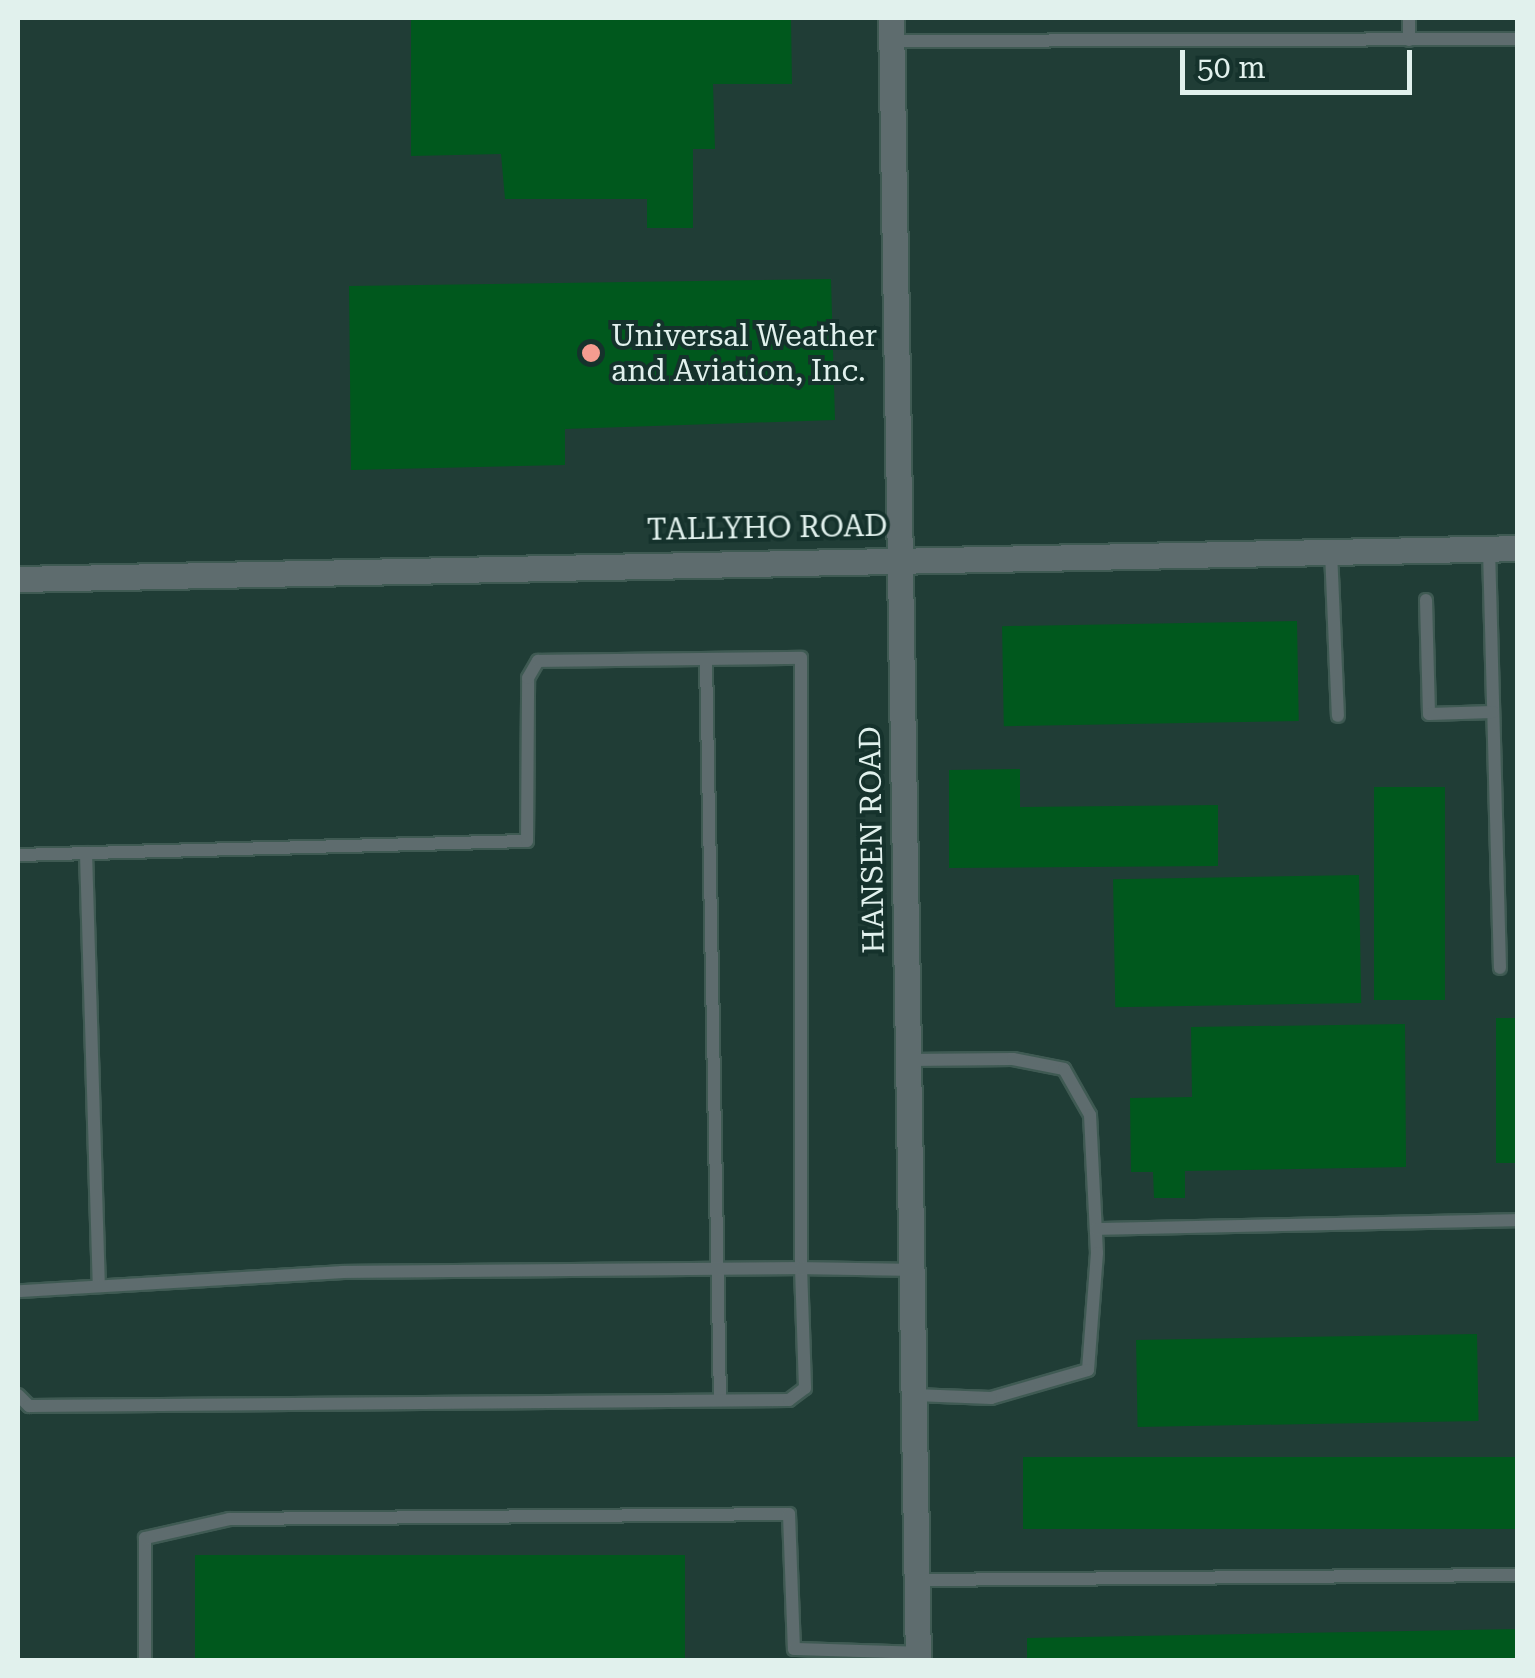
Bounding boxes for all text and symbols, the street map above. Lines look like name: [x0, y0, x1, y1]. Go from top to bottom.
scale bar: [1185, 30, 1418, 92]
text: 50 m: [1197, 50, 1266, 85]
place label: Universal Weather and Aviation, Inc.: [611, 318, 877, 388]
marker: Universal Weather and Aviation, Inc.: [580, 342, 602, 364]
street label: TALLYHO ROAD: [646, 508, 888, 548]
street label: HANSEN ROAD: [852, 726, 892, 954]

